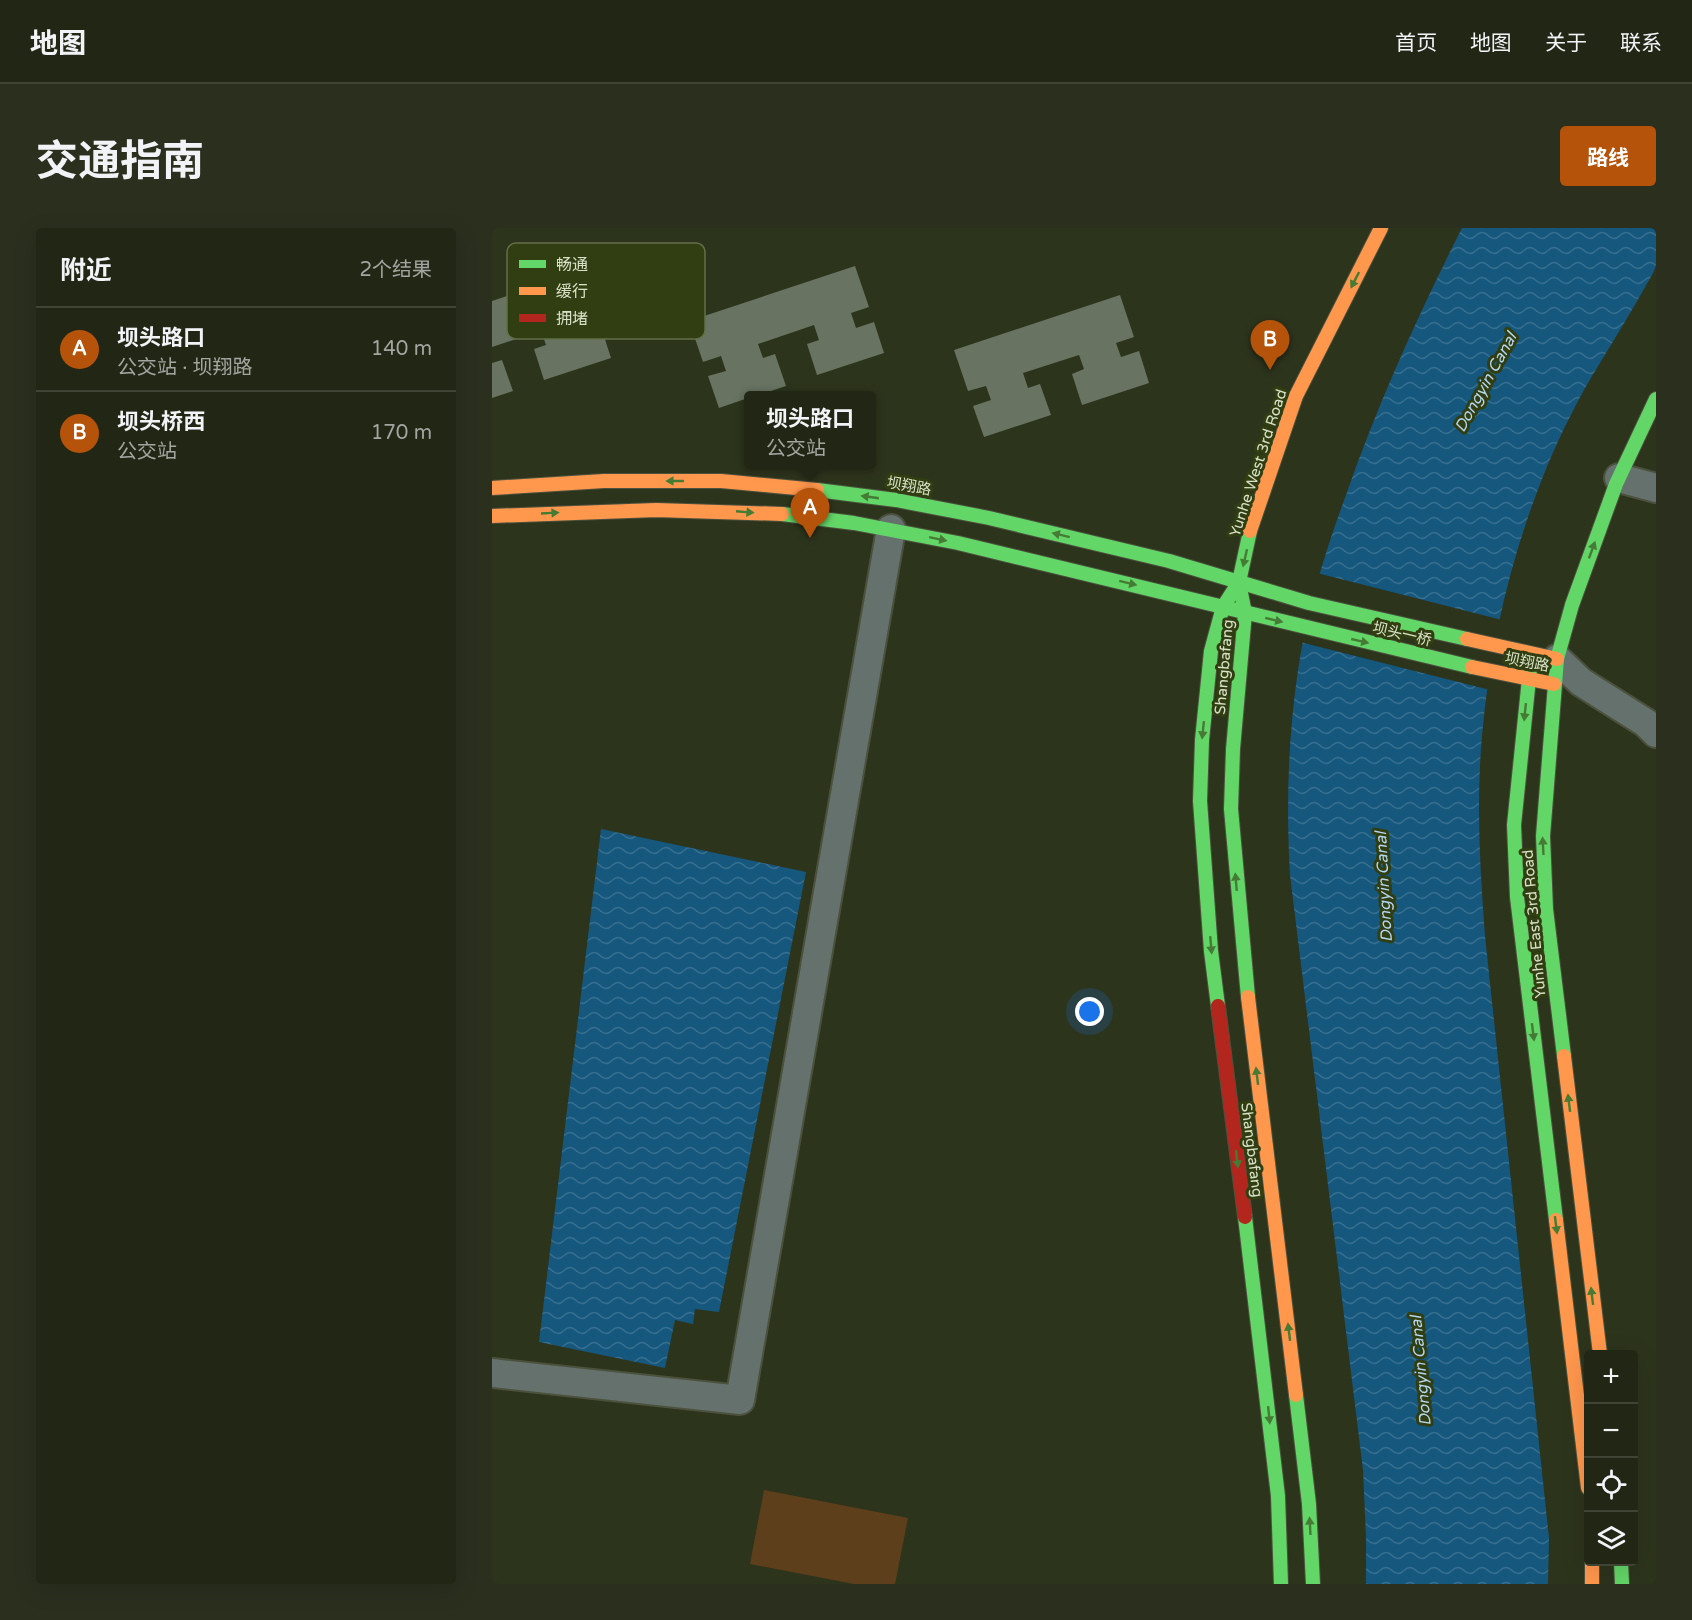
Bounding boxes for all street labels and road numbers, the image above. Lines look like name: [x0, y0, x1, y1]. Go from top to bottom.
street label: Yunhe West 3rd Road: [1226, 387, 1290, 539]
street label: 坝翔路: [885, 473, 933, 499]
street label: 坝头一桥: [1371, 618, 1433, 650]
street label: Shangbafang: [1211, 619, 1237, 715]
street label: 坝翔路: [1503, 649, 1551, 675]
street label: Yunhe East 3rd Road: [1519, 849, 1549, 999]
street label: Shangbafang: [1237, 1102, 1267, 1198]

